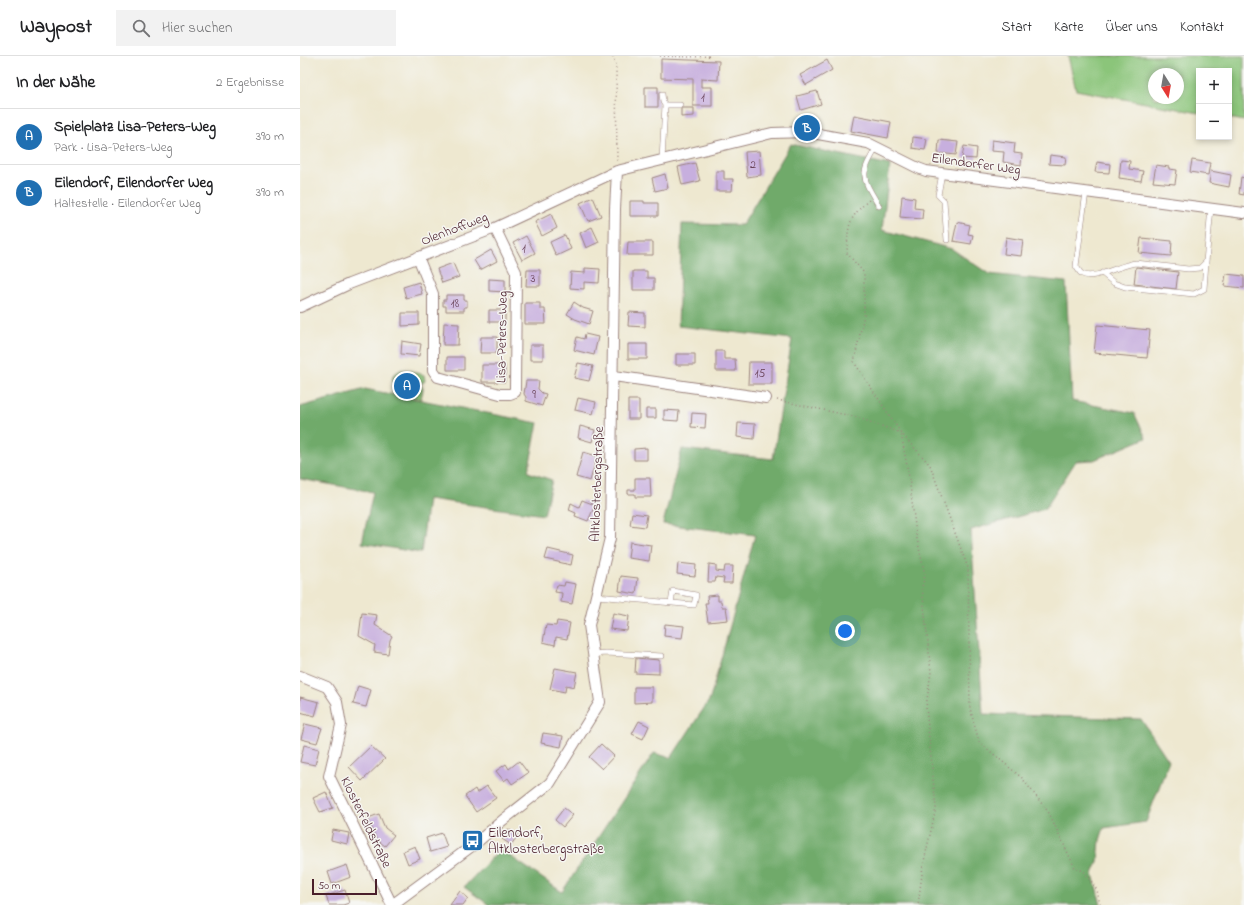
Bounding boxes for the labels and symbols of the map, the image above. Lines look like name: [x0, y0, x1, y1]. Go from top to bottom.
north arrow: [1148, 68, 1184, 104]
house number: 1: [701, 89, 705, 107]
pin: B: [794, 113, 820, 143]
street label: Eilendorfer Weg: [930, 148, 1022, 182]
house number: 2: [750, 156, 756, 174]
street label: Olenhoffweg: [418, 207, 492, 253]
house number: 1: [522, 240, 526, 258]
house number: 3: [531, 270, 536, 288]
street label: Lisa-Peters-Weg: [491, 291, 515, 383]
house number: 18: [451, 295, 460, 313]
house number: 15: [755, 365, 765, 383]
pin: A: [394, 371, 420, 401]
house number: 9: [532, 386, 536, 404]
street label: Altklosterbergstraße: [585, 425, 611, 542]
your location: [835, 621, 855, 641]
street label: Klosterfeldstraße: [334, 773, 397, 872]
place label: Eilendorf, Altklosterbergstraße: [488, 823, 604, 861]
bus stop icon: Eilendorf, Altklosterbergstraße: [459, 827, 485, 853]
scale bar: [312, 877, 377, 896]

